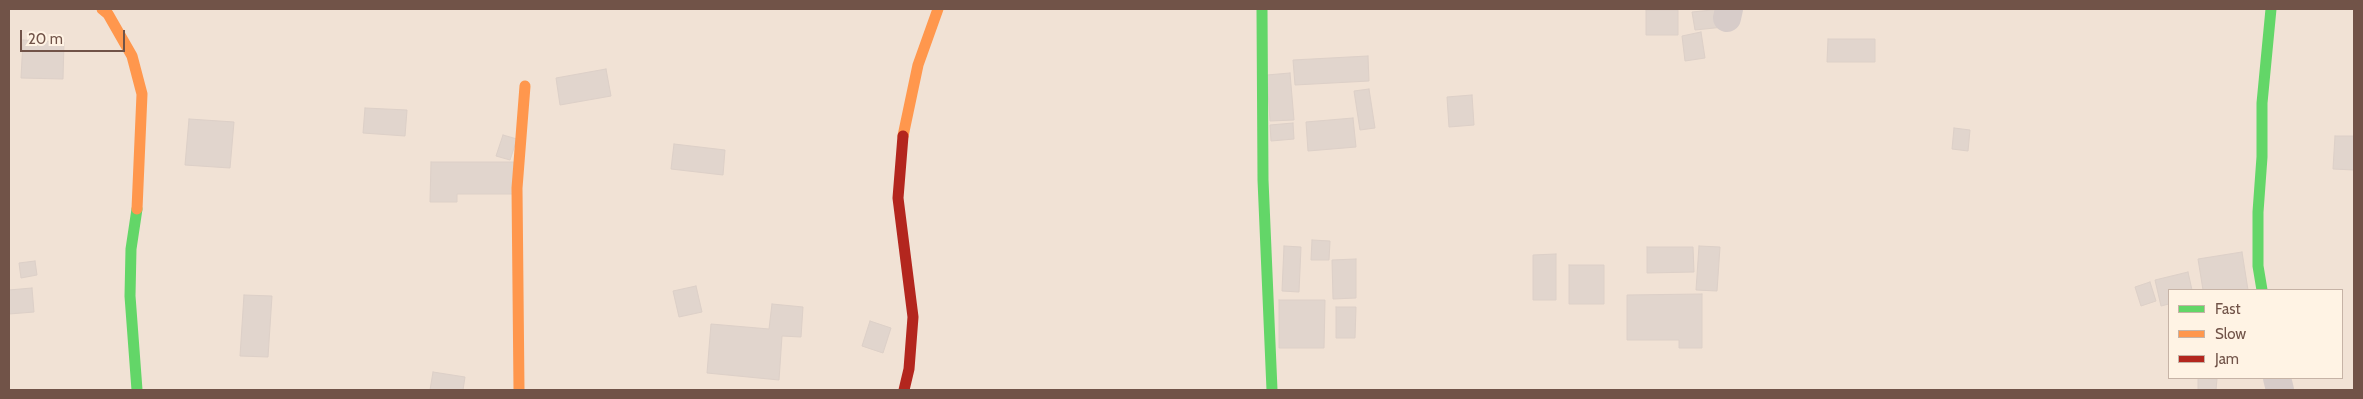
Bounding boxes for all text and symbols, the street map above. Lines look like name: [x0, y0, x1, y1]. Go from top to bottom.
scale bar: [22, 20, 128, 52]
text: 20 m: [28, 30, 63, 48]
legend: [2168, 289, 2343, 379]
text: Fast: [2215, 300, 2240, 318]
text: Slow: [2215, 325, 2246, 343]
text: Jam: [2215, 350, 2239, 368]

